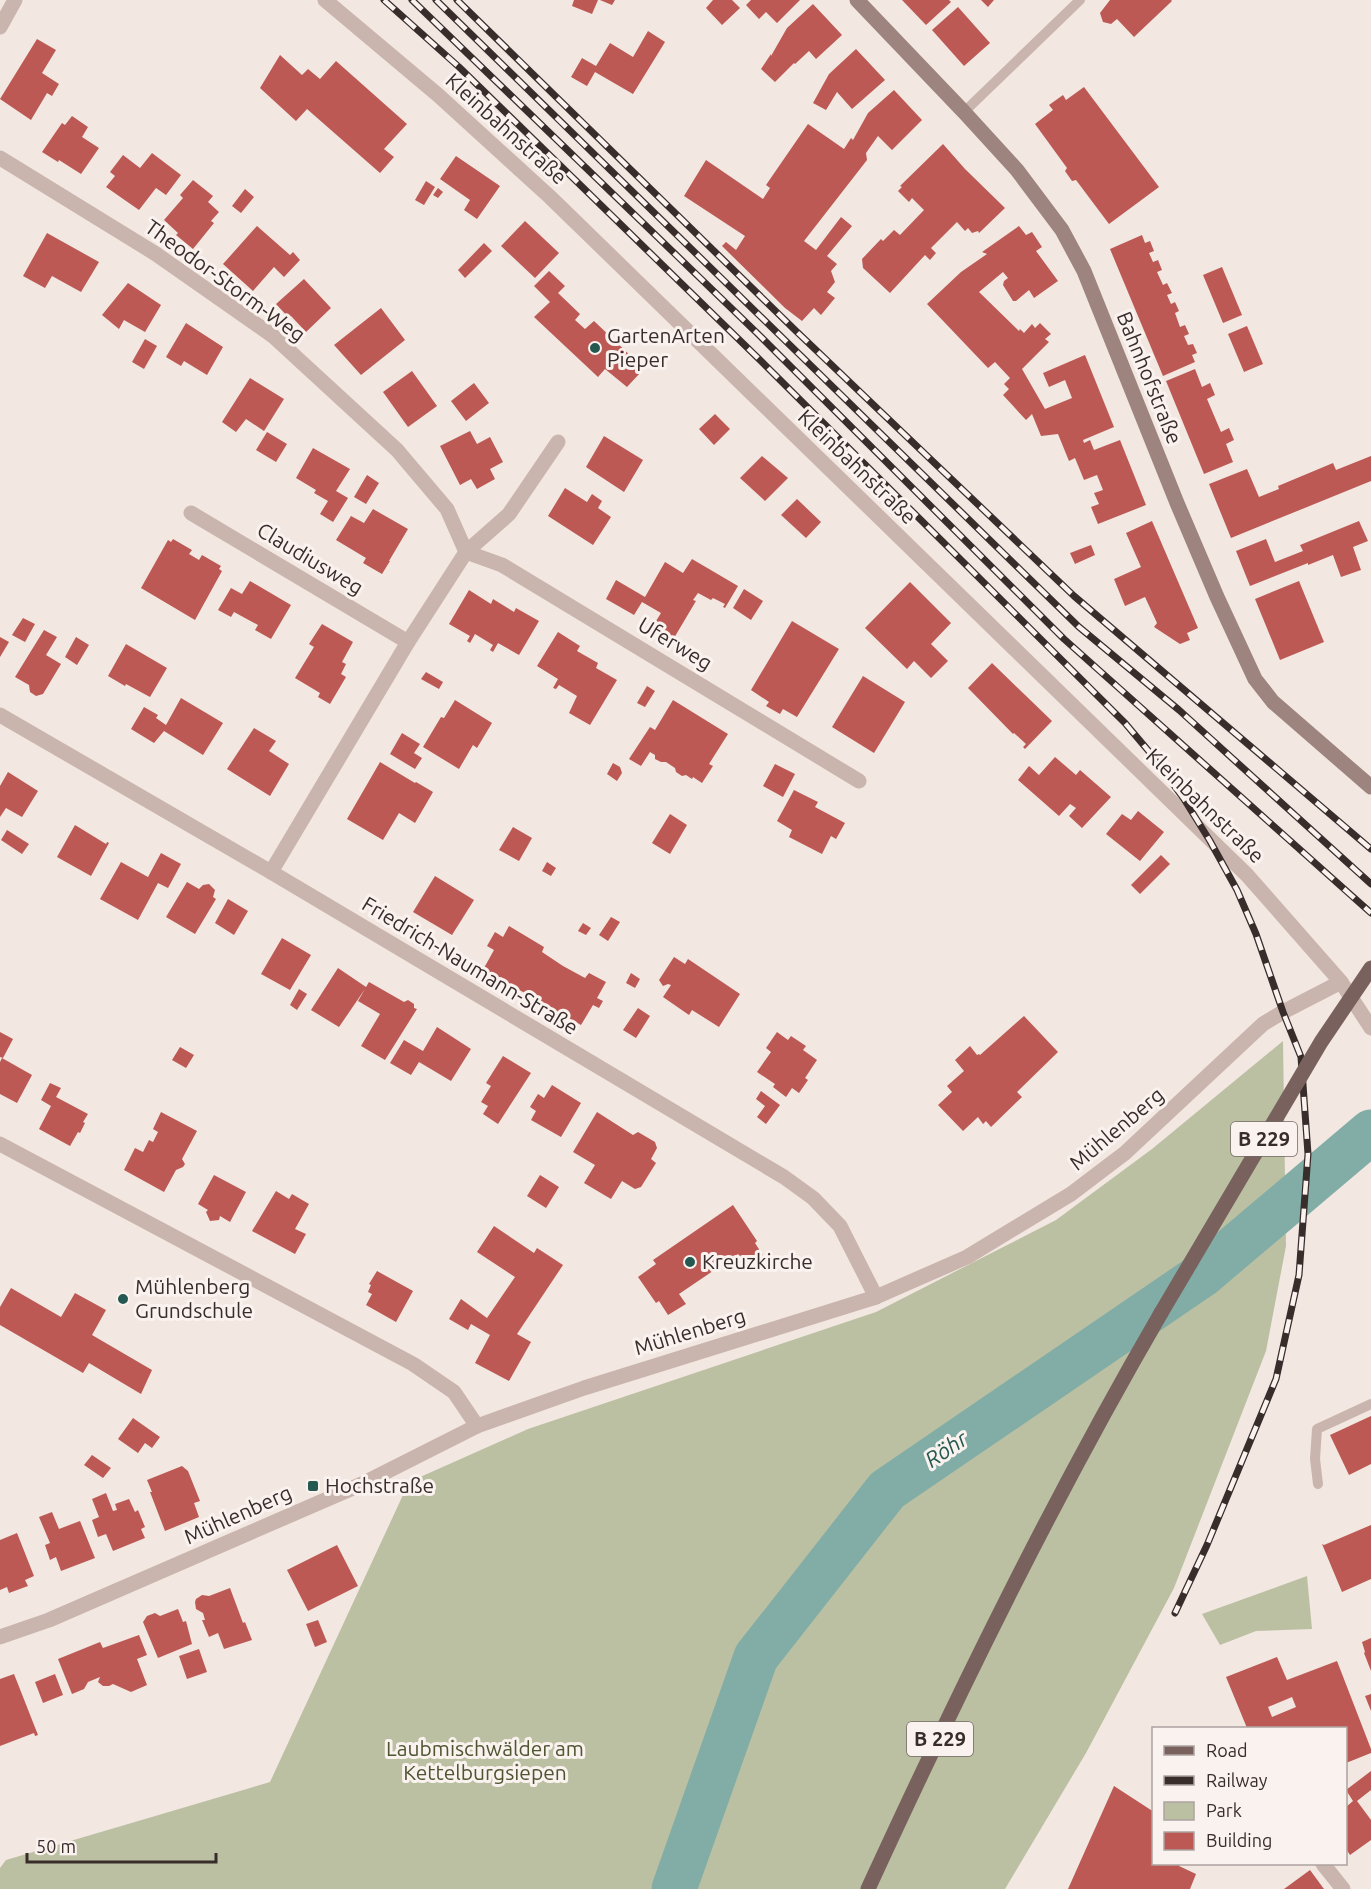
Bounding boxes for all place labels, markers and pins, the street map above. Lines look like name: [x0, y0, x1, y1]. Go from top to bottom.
place label: GartenArten Pieper: [607, 323, 725, 371]
marker: GartenArten Pieper: [588, 341, 602, 355]
place label: Kreuzkirche: [702, 1249, 813, 1273]
marker: Kreuzkirche: [683, 1255, 697, 1269]
place label: Mühlenberg Grundschule: [135, 1274, 253, 1322]
marker: Mühlenberg Grundschule: [116, 1292, 130, 1306]
place label: Hochstraße: [325, 1473, 434, 1497]
marker: Hochstraße: [306, 1479, 320, 1493]

